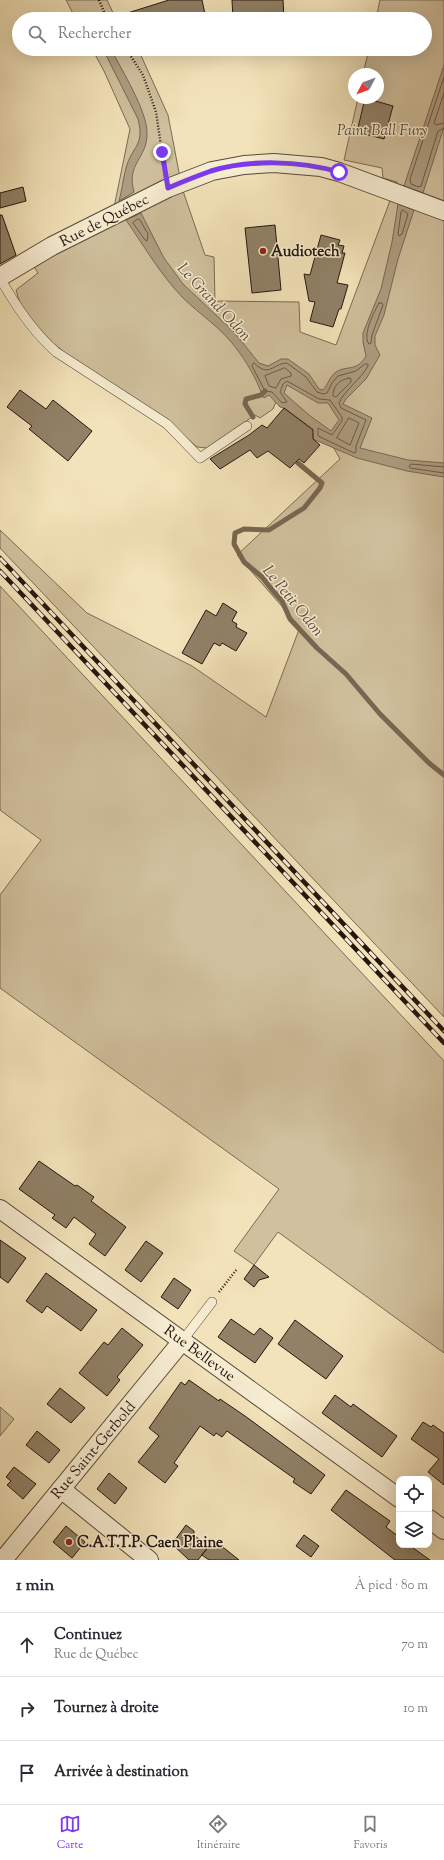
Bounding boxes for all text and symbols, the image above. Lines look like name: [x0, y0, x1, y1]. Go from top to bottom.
search box: [12, 12, 432, 56]
icon: search: [26, 23, 48, 45]
text: Rechercher: [58, 24, 131, 45]
north arrow: [348, 68, 384, 104]
park label: Paint Ball Fury: [337, 121, 427, 142]
route end: [153, 143, 171, 161]
route start: [330, 163, 348, 181]
street label: Rue de Québec: [56, 190, 153, 253]
place label: Audiotech: [271, 242, 340, 263]
marker: Audiotech: [258, 246, 268, 256]
water label: Le Grand Odon: [171, 258, 256, 348]
water label: Le Petit Odon: [256, 561, 329, 643]
street label: Rue Bellevue: [159, 1321, 239, 1387]
street label: Rue Saint-Gerbold: [47, 1397, 142, 1504]
map controls: [396, 1476, 432, 1548]
button: locate: [396, 1476, 432, 1512]
button: layers: [396, 1512, 432, 1548]
place label: C.A.T.T.P. Caen Plaine: [77, 1533, 223, 1554]
marker: C.A.T.T.P. Caen Plaine: [64, 1537, 74, 1547]
text: 1 min: [16, 1574, 54, 1598]
text: À pied · 80 m: [355, 1577, 428, 1595]
text: Continuez: [54, 1625, 122, 1646]
icon: ahead: [16, 1634, 38, 1656]
text: 70 m: [401, 1636, 428, 1654]
text: Rue de Québec: [54, 1646, 139, 1664]
icon: right: [16, 1698, 38, 1720]
text: Tournez à droite: [54, 1698, 159, 1719]
text: 10 m: [403, 1700, 428, 1718]
icon: arrive: [16, 1762, 38, 1784]
text: Arrivée à destination: [54, 1762, 189, 1783]
tab: Carte: [57, 1813, 83, 1853]
tab: Itinéraire: [197, 1813, 240, 1853]
tab: Favoris: [353, 1813, 387, 1853]

